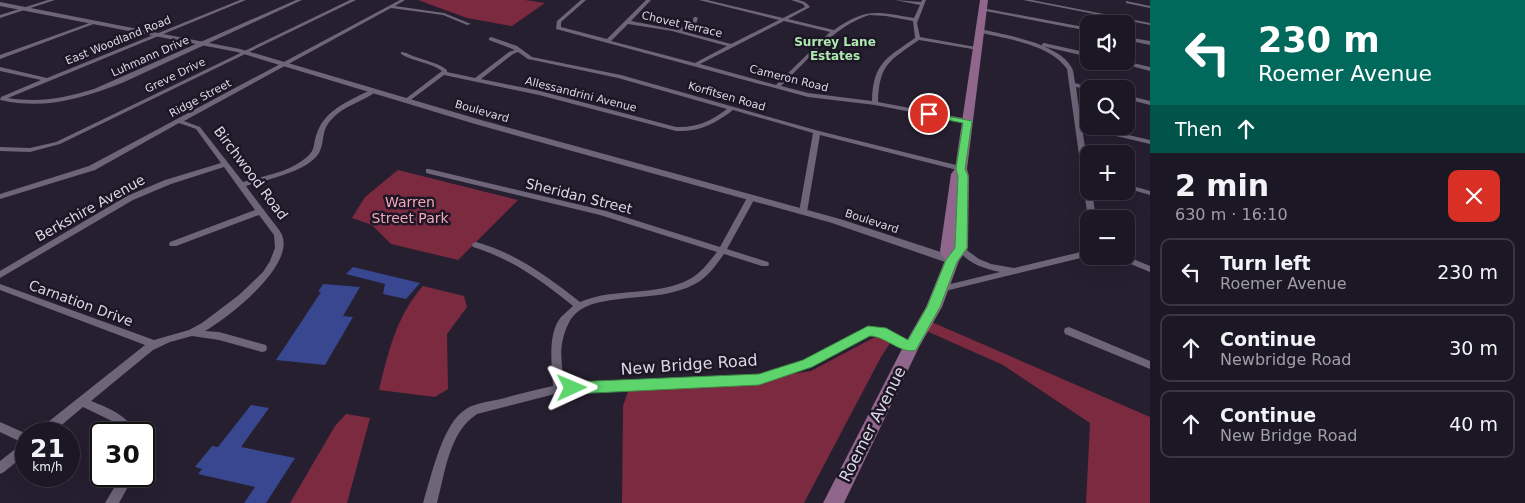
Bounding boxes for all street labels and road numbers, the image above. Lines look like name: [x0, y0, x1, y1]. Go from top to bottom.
street label: Chovet Terrace: [640, 9, 724, 40]
street label: East Woodland Road: [63, 13, 173, 68]
street label: Luhmann Drive: [109, 33, 191, 80]
street label: Greve Drive: [143, 55, 208, 96]
street label: Cameron Road: [748, 62, 830, 95]
street label: Allessandrini Avenue: [524, 74, 638, 115]
street label: Ridge Street: [167, 76, 234, 120]
street label: Korfitsen Road: [687, 79, 767, 114]
street label: Boulevard: [453, 98, 510, 125]
street label: Birchwood Road: [211, 123, 291, 223]
street label: Berkshire Avenue: [32, 171, 148, 245]
street label: Sheridan Street: [524, 175, 634, 217]
street label: Boulevard: [843, 207, 900, 236]
street label: Carnation Drive: [27, 277, 135, 329]
street label: New Bridge Road: [620, 350, 758, 379]
street label: Roemer Avenue: [835, 364, 910, 485]

